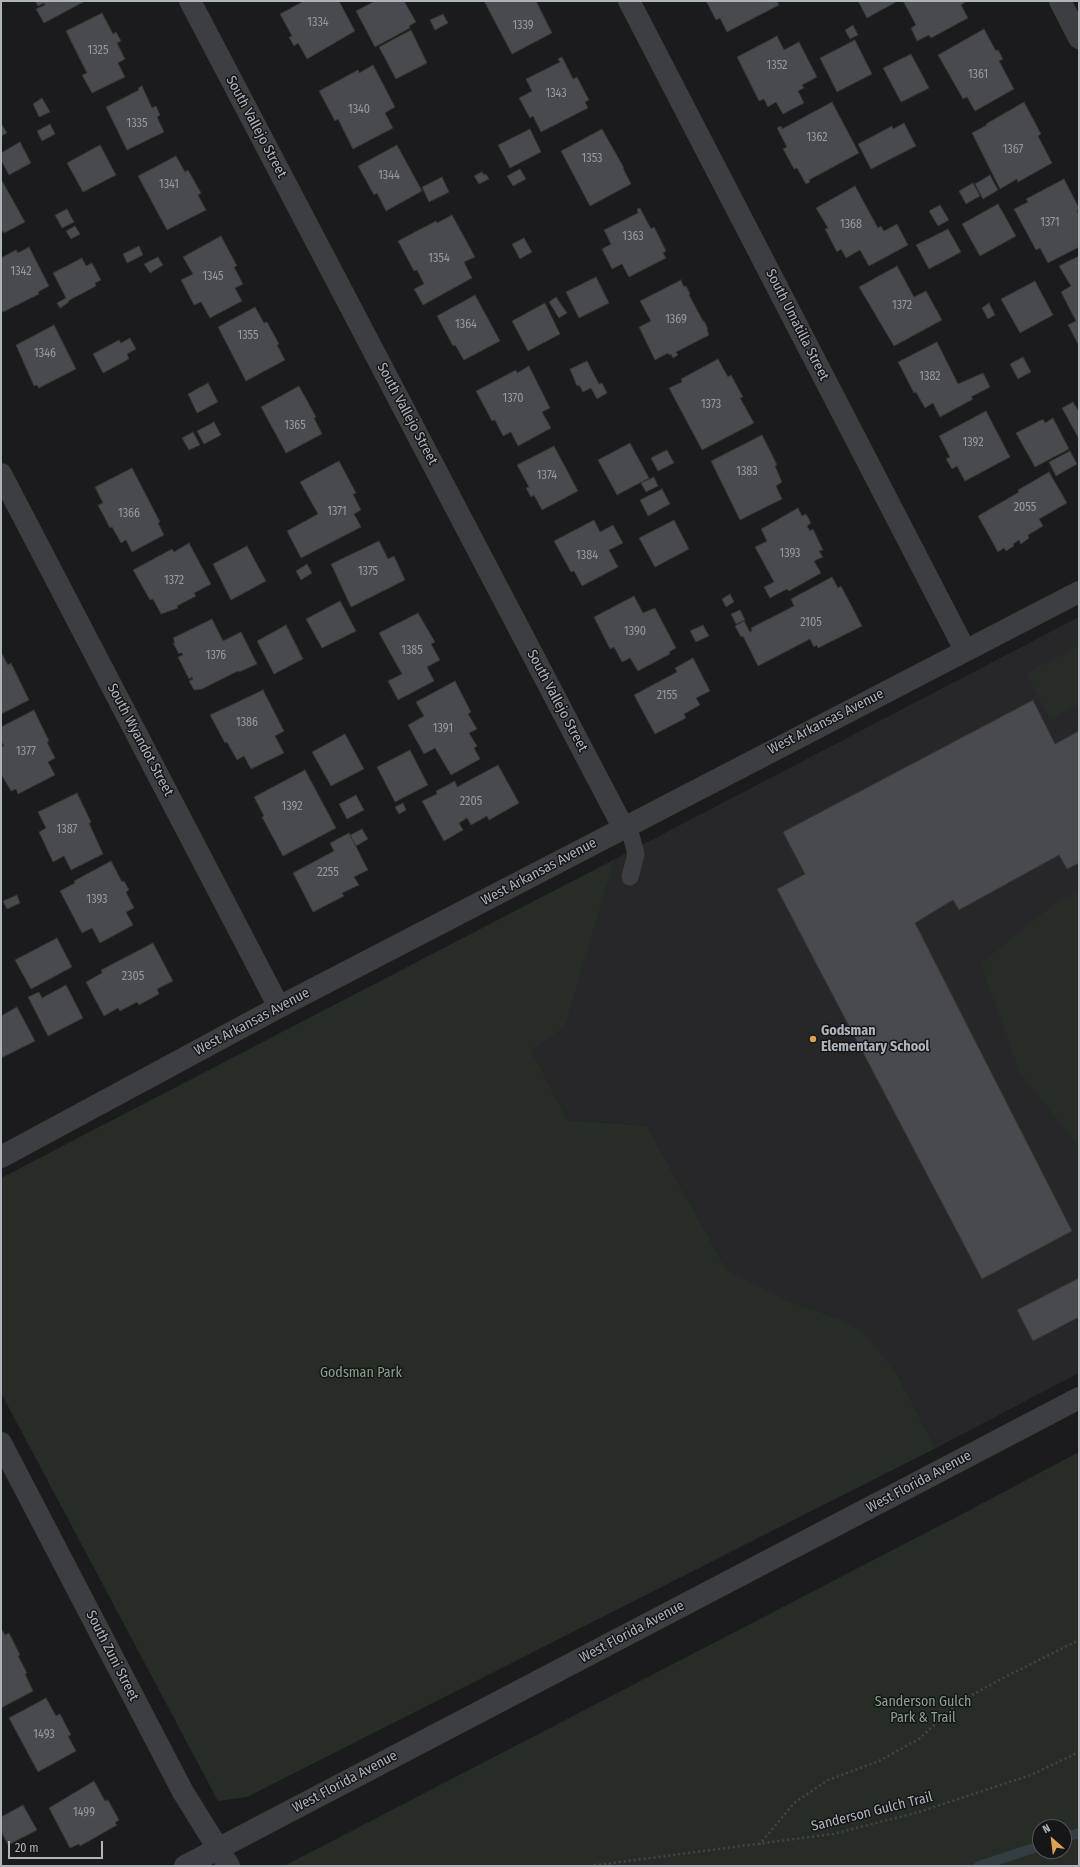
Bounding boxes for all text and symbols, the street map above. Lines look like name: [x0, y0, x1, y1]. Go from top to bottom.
house number: 1334: [307, 16, 329, 30]
house number: 1339: [512, 19, 534, 33]
house number: 1325: [88, 44, 108, 58]
house number: 1352: [767, 59, 787, 73]
house number: 1361: [968, 68, 988, 82]
street label: South Vallejo Street: [222, 73, 290, 181]
house number: 1343: [545, 87, 567, 101]
house number: 1340: [348, 103, 370, 117]
house number: 1335: [126, 117, 148, 131]
house number: 1362: [806, 131, 828, 145]
house number: 1367: [1003, 143, 1023, 157]
house number: 1353: [582, 152, 602, 166]
house number: 1344: [378, 169, 400, 183]
house number: 1341: [159, 178, 179, 192]
house number: 1371: [1040, 216, 1060, 230]
house number: 1368: [840, 218, 862, 232]
house number: 1363: [622, 230, 644, 244]
house number: 1354: [428, 252, 450, 266]
house number: 1342: [11, 265, 31, 279]
street label: South Umatilla Street: [762, 267, 832, 383]
house number: 1345: [202, 270, 224, 284]
house number: 1372: [892, 299, 912, 313]
house number: 1369: [665, 313, 687, 327]
house number: 1364: [455, 318, 477, 332]
house number: 1355: [237, 329, 259, 343]
house number: 1346: [34, 347, 56, 361]
street label: South Vallejo Street: [373, 360, 441, 468]
house number: 1382: [919, 370, 941, 384]
house number: 1370: [502, 392, 524, 406]
house number: 1373: [701, 398, 721, 412]
house number: 1365: [284, 419, 306, 433]
house number: 1392: [963, 436, 983, 450]
house number: 1383: [736, 465, 758, 479]
house number: 1374: [537, 469, 557, 483]
house number: 2055: [1014, 501, 1036, 515]
house number: 1371: [327, 505, 347, 519]
house number: 1366: [118, 507, 140, 521]
house number: 1393: [780, 547, 800, 561]
house number: 1384: [576, 549, 598, 563]
house number: 1375: [358, 565, 378, 579]
house number: 1372: [164, 574, 184, 588]
house number: 2105: [800, 616, 822, 630]
house number: 1390: [624, 625, 646, 639]
house number: 1385: [401, 644, 423, 658]
street label: South Vallejo Street: [523, 647, 591, 755]
house number: 1376: [206, 649, 226, 663]
street label: South Wyandot Street: [103, 681, 177, 799]
street label: West Arkansas Avenue: [765, 685, 887, 759]
house number: 2155: [657, 689, 677, 703]
house number: 1386: [236, 716, 258, 730]
house number: 1391: [433, 722, 453, 736]
house number: 1377: [16, 745, 36, 759]
house number: 2205: [460, 795, 482, 809]
house number: 1392: [282, 800, 302, 814]
house number: 1387: [57, 823, 77, 837]
street label: West Arkansas Avenue: [479, 835, 599, 909]
house number: 2255: [317, 866, 339, 880]
house number: 1393: [87, 893, 107, 907]
house number: 2305: [122, 970, 144, 984]
street label: West Arkansas Avenue: [192, 985, 312, 1059]
place label: Godsman Elementary School: [821, 1023, 929, 1056]
marker: Godsman Elementary School: [808, 1034, 818, 1044]
park label: Godsman Park: [320, 1365, 402, 1381]
street label: West Florida Avenue: [864, 1447, 974, 1517]
street label: West Florida Avenue: [577, 1597, 687, 1667]
street label: South Zuni Street: [82, 1608, 142, 1704]
park label: Sanderson Gulch Park & Trail: [875, 1694, 971, 1726]
house number: 1493: [33, 1728, 55, 1742]
street label: West Florida Avenue: [290, 1747, 400, 1817]
street label: Sanderson Gulch Trail: [810, 1789, 934, 1835]
house number: 1499: [73, 1806, 95, 1820]
north arrow: [1032, 1819, 1072, 1859]
text: N: [1041, 1822, 1053, 1836]
scale bar: [10, 1833, 105, 1859]
text: 20 m: [15, 1841, 39, 1855]

